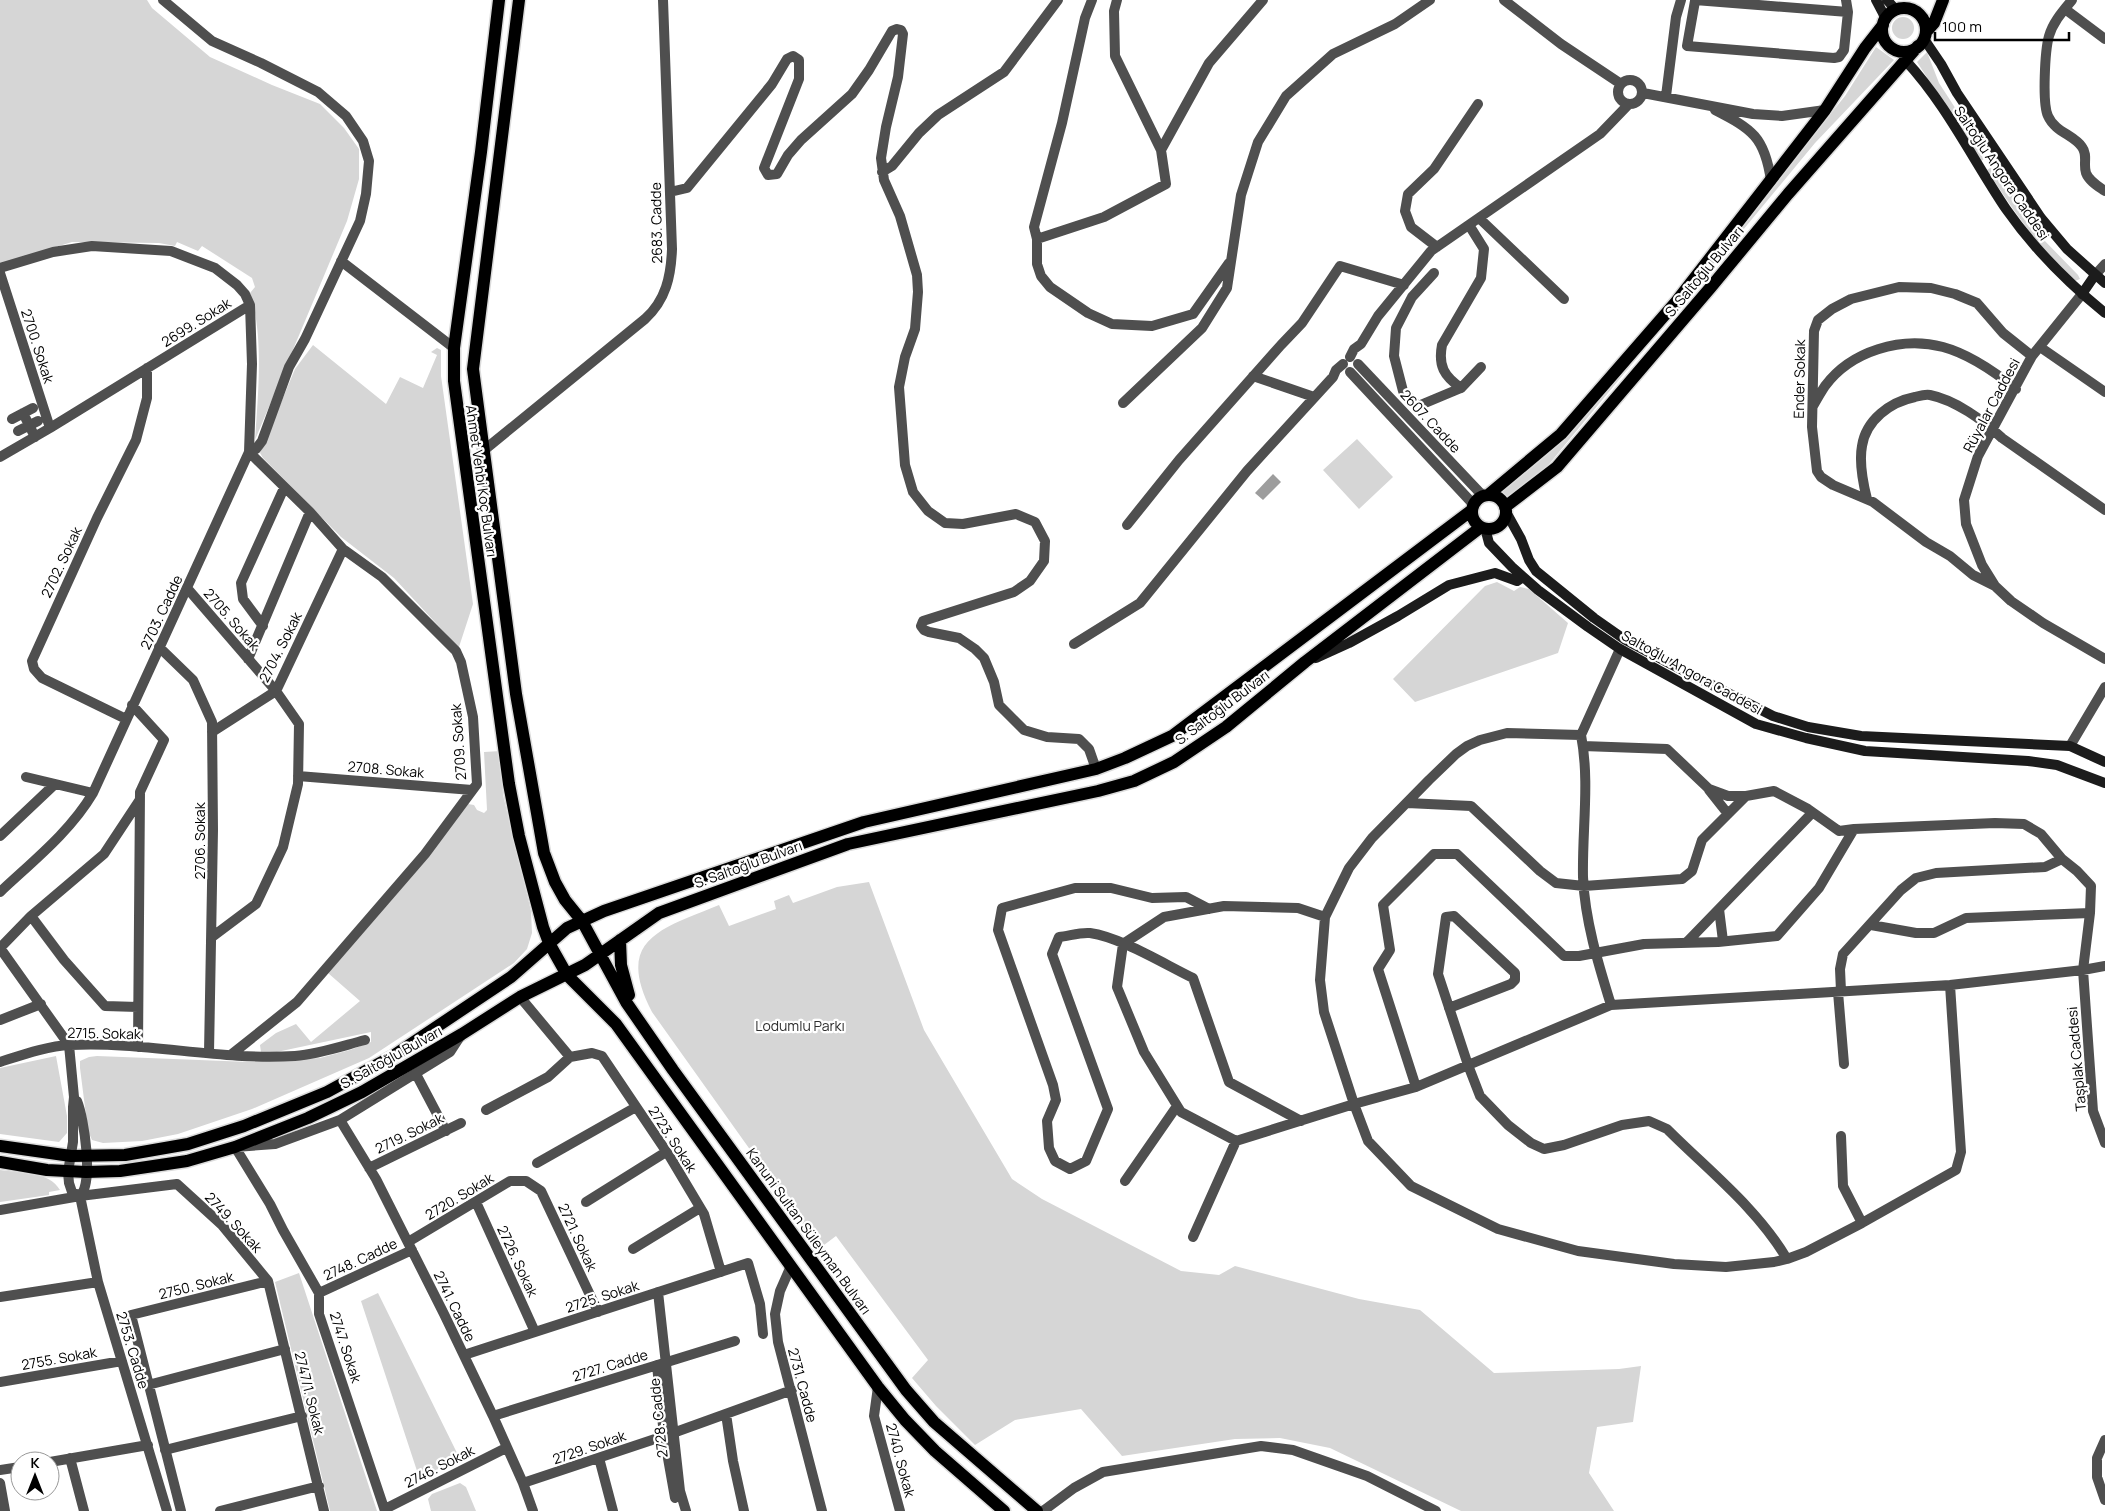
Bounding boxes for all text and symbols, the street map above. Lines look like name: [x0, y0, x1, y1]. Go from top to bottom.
scale bar: [1935, 10, 2069, 42]
text: 100 m: [1942, 16, 1982, 37]
street label: Saltoğlu Angora Caddesi: [1950, 102, 2054, 244]
street label: 2683. Cadde: [646, 182, 666, 264]
street label: S. Saltoğlu Bulvarı: [1660, 221, 1748, 321]
street label: 2699. Sokak: [158, 293, 235, 351]
street label: 2700. Sokak: [17, 306, 59, 387]
street label: Ender Sokak: [1789, 338, 1809, 419]
street label: Rüyalar Caddesi: [1958, 355, 2024, 455]
street label: 2607. Cadde: [1397, 385, 1465, 457]
street label: Ahmet Vehbi Koç Bulvarı: [462, 404, 502, 558]
street label: 2702. Sokak: [36, 522, 86, 601]
street label: 2703. Cadde: [135, 572, 187, 652]
street label: 2705. Sokak: [200, 584, 265, 655]
street label: 2704. Sokak: [254, 608, 306, 685]
street label: Saltoğlu Angora Caddesi: [1618, 625, 1766, 719]
street label: S. Saltoğlu Bulvarı: [1171, 665, 1273, 749]
street label: 2709. Sokak: [446, 702, 470, 781]
street label: 2708. Sokak: [347, 756, 426, 782]
street label: 2706. Sokak: [190, 801, 209, 880]
street label: S. Saltoğlu Bulvarı: [691, 836, 805, 892]
street label: Taşplak Caddesi: [2062, 1006, 2090, 1112]
park label: Lodumlu Parkı: [755, 1016, 845, 1035]
street label: S. Saltoğlu Bulvarı: [337, 1021, 445, 1093]
street label: 2715. Sokak: [67, 1023, 142, 1043]
street label: 2723. Sokak: [644, 1102, 702, 1177]
street label: 2719. Sokak: [372, 1108, 447, 1158]
street label: Kanuni Sultan Süleyman Bulvarı: [742, 1144, 876, 1318]
street label: 2720. Sokak: [421, 1168, 498, 1224]
street label: 2749. Sokak: [201, 1188, 268, 1257]
street label: 2721. Sokak: [554, 1200, 602, 1275]
street label: 2726. Sokak: [493, 1222, 543, 1301]
street label: 2748. Cadde: [320, 1234, 400, 1284]
street label: 2750. Sokak: [157, 1266, 236, 1303]
street label: 2741. Cadde: [430, 1267, 480, 1345]
street label: 2725. Sokak: [563, 1275, 642, 1317]
street label: 2753. Cadde: [112, 1309, 154, 1391]
street label: 2747. Sokak: [326, 1309, 367, 1386]
street label: 2755. Sokak: [20, 1342, 99, 1374]
street label: 2727. Cadde: [570, 1345, 650, 1385]
street label: 2731. Cadde: [784, 1346, 822, 1424]
street label: 2747/1. Sokak: [291, 1349, 330, 1438]
street label: 2728. Cadde: [644, 1377, 672, 1459]
street label: 2740. Sokak: [882, 1421, 920, 1500]
street label: 2729. Sokak: [550, 1425, 629, 1468]
street label: 2746. Sokak: [401, 1440, 478, 1492]
north arrow: [10, 1451, 60, 1501]
text: K: [30, 1453, 40, 1472]

